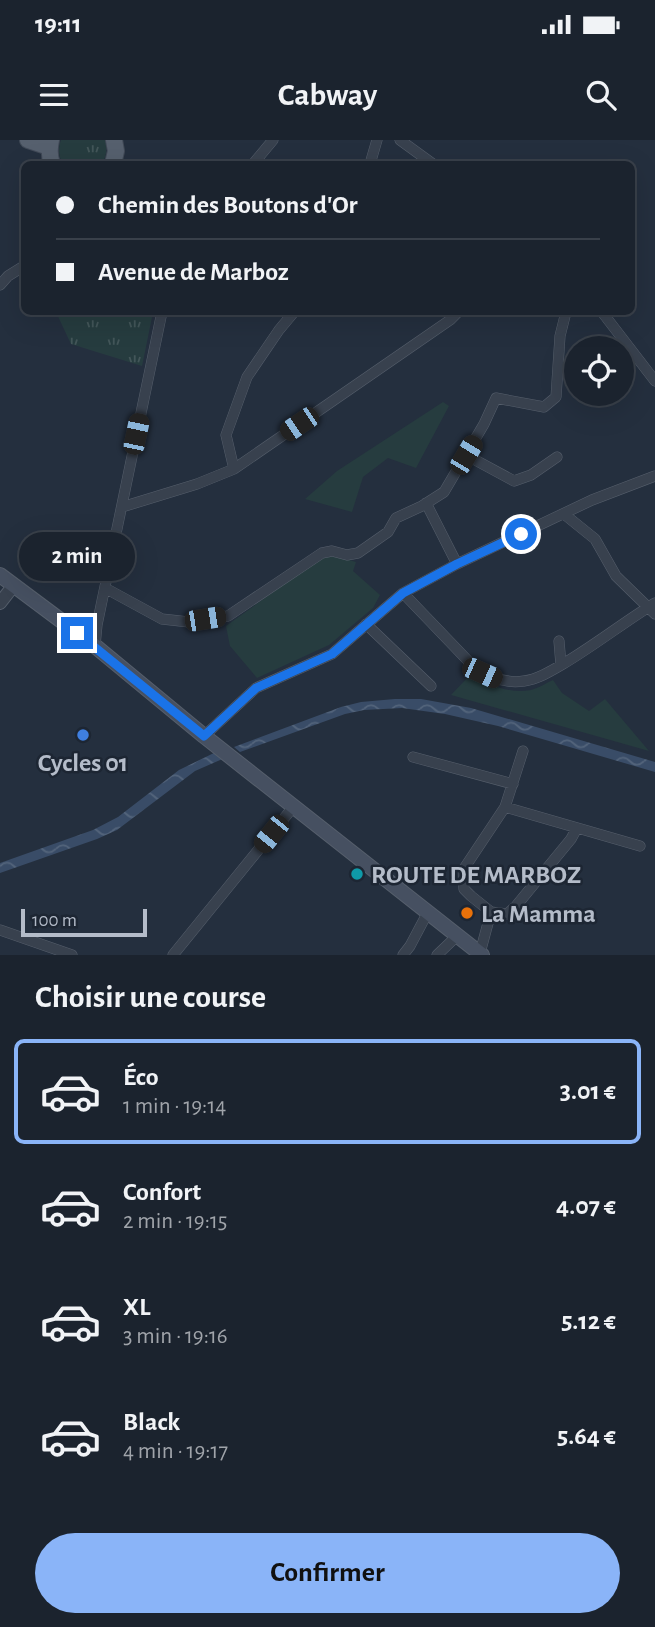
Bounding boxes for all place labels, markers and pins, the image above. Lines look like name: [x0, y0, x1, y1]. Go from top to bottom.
marker: Cycles 01: [75, 727, 91, 743]
place label: Cycles 01: [38, 750, 128, 776]
place label: ROUTE DE MARBOZ: [371, 862, 581, 888]
marker: ROUTE DE MARBOZ: [349, 866, 365, 882]
place label: La Mamma: [481, 901, 596, 927]
marker: La Mamma: [459, 905, 475, 921]

